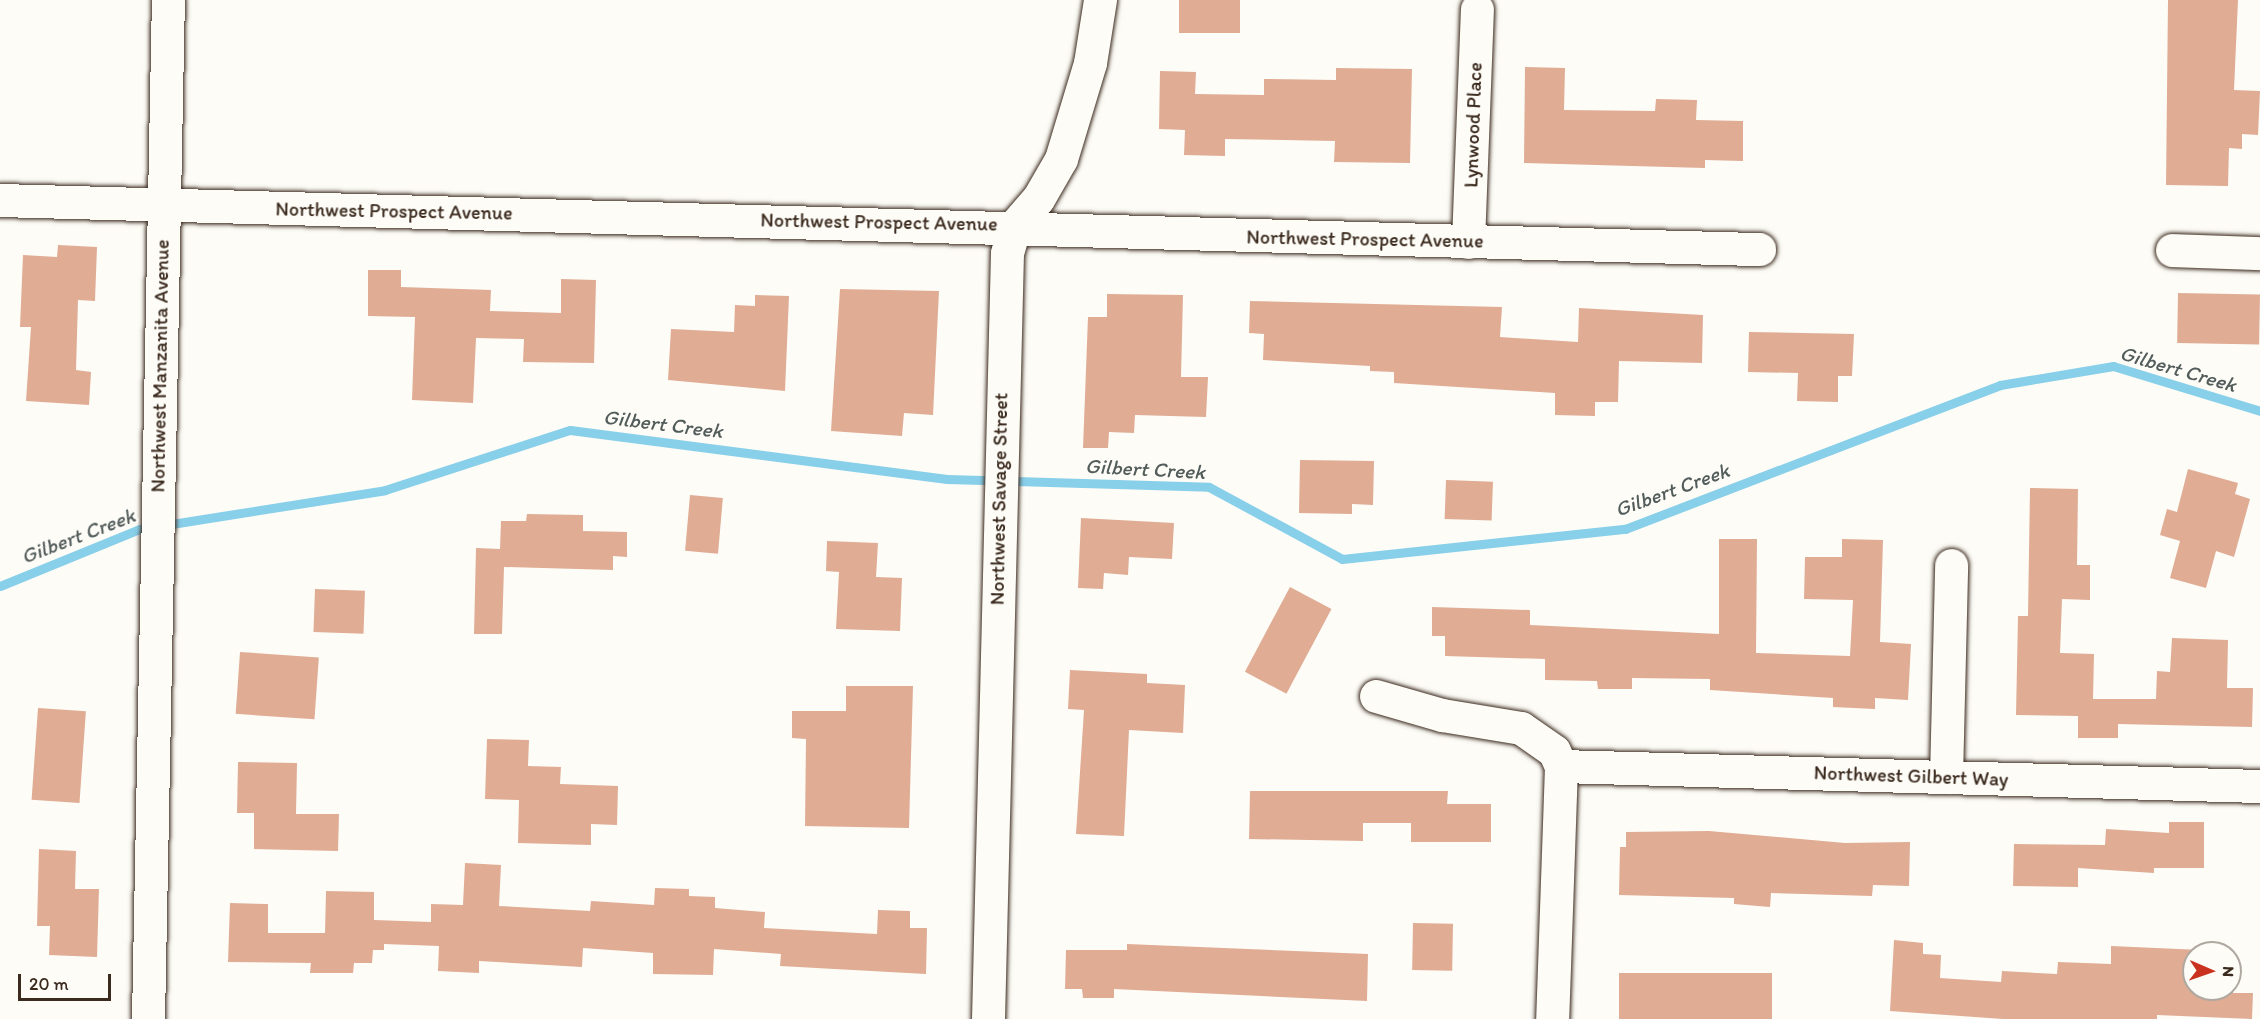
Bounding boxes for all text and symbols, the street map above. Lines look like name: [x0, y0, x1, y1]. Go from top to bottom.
street label: Lynwood Place: [1459, 62, 1487, 188]
street label: Northwest Prospect Avenue: [276, 197, 512, 225]
street label: Northwest Prospect Avenue: [761, 208, 997, 236]
street label: Northwest Prospect Avenue: [1247, 225, 1483, 253]
street label: Northwest Manzanita Avenue: [146, 240, 174, 492]
water label: Gilbert Creek: [2117, 340, 2239, 398]
street label: Northwest Savage Street: [985, 393, 1013, 605]
water label: Gilbert Creek: [602, 404, 724, 444]
water label: Gilbert Creek: [1084, 453, 1206, 485]
water label: Gilbert Creek: [1611, 458, 1733, 522]
water label: Gilbert Creek: [17, 503, 139, 569]
street label: Northwest Gilbert Way: [1814, 761, 2008, 791]
north arrow: [2182, 941, 2242, 1001]
scale bar: [21, 962, 114, 1000]
text: N: [2219, 966, 2238, 977]
text: 20 m: [29, 973, 69, 995]

